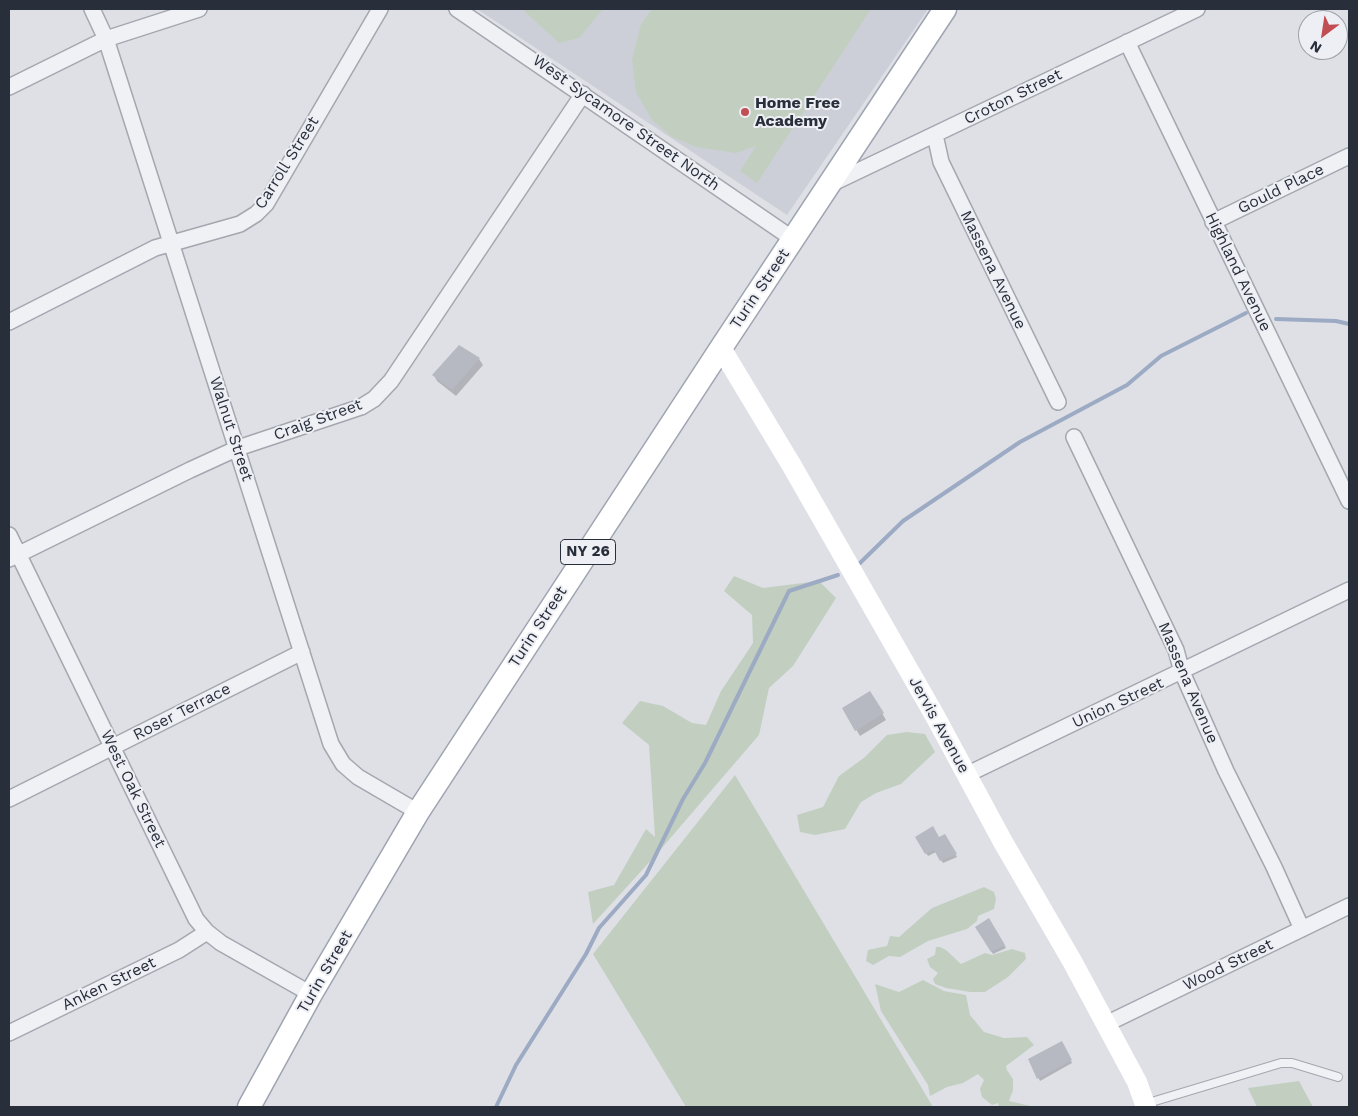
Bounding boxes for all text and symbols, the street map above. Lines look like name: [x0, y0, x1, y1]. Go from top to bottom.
north arrow: [1298, 10, 1348, 60]
text: N: [1307, 37, 1324, 57]
street label: West Sycamore Street North: [529, 51, 723, 195]
street label: Croton Street: [961, 65, 1065, 129]
place label: Home Free Academy: [755, 93, 840, 131]
marker: Home Free Academy: [739, 106, 751, 118]
street label: Carroll Street: [251, 113, 323, 213]
street label: Gould Place: [1235, 160, 1327, 218]
street label: Massena Avenue: [956, 207, 1030, 333]
street label: Highland Avenue: [1201, 209, 1275, 335]
street label: Turin Street: [726, 245, 794, 333]
street label: Walnut Street: [205, 374, 257, 484]
street label: Craig Street: [271, 395, 365, 445]
road number: NY 26: [560, 540, 616, 564]
street label: Turin Street: [505, 583, 571, 671]
street label: Massena Avenue: [1154, 620, 1222, 746]
street label: Jervis Avenue: [904, 673, 974, 777]
street label: Union Street: [1069, 673, 1167, 733]
street label: Roser Terrace: [130, 679, 234, 745]
street label: West Oak Street: [96, 727, 170, 851]
street label: Turin Street: [293, 927, 357, 1017]
street label: Wood Street: [1180, 935, 1276, 995]
street label: Anken Street: [59, 953, 159, 1015]

